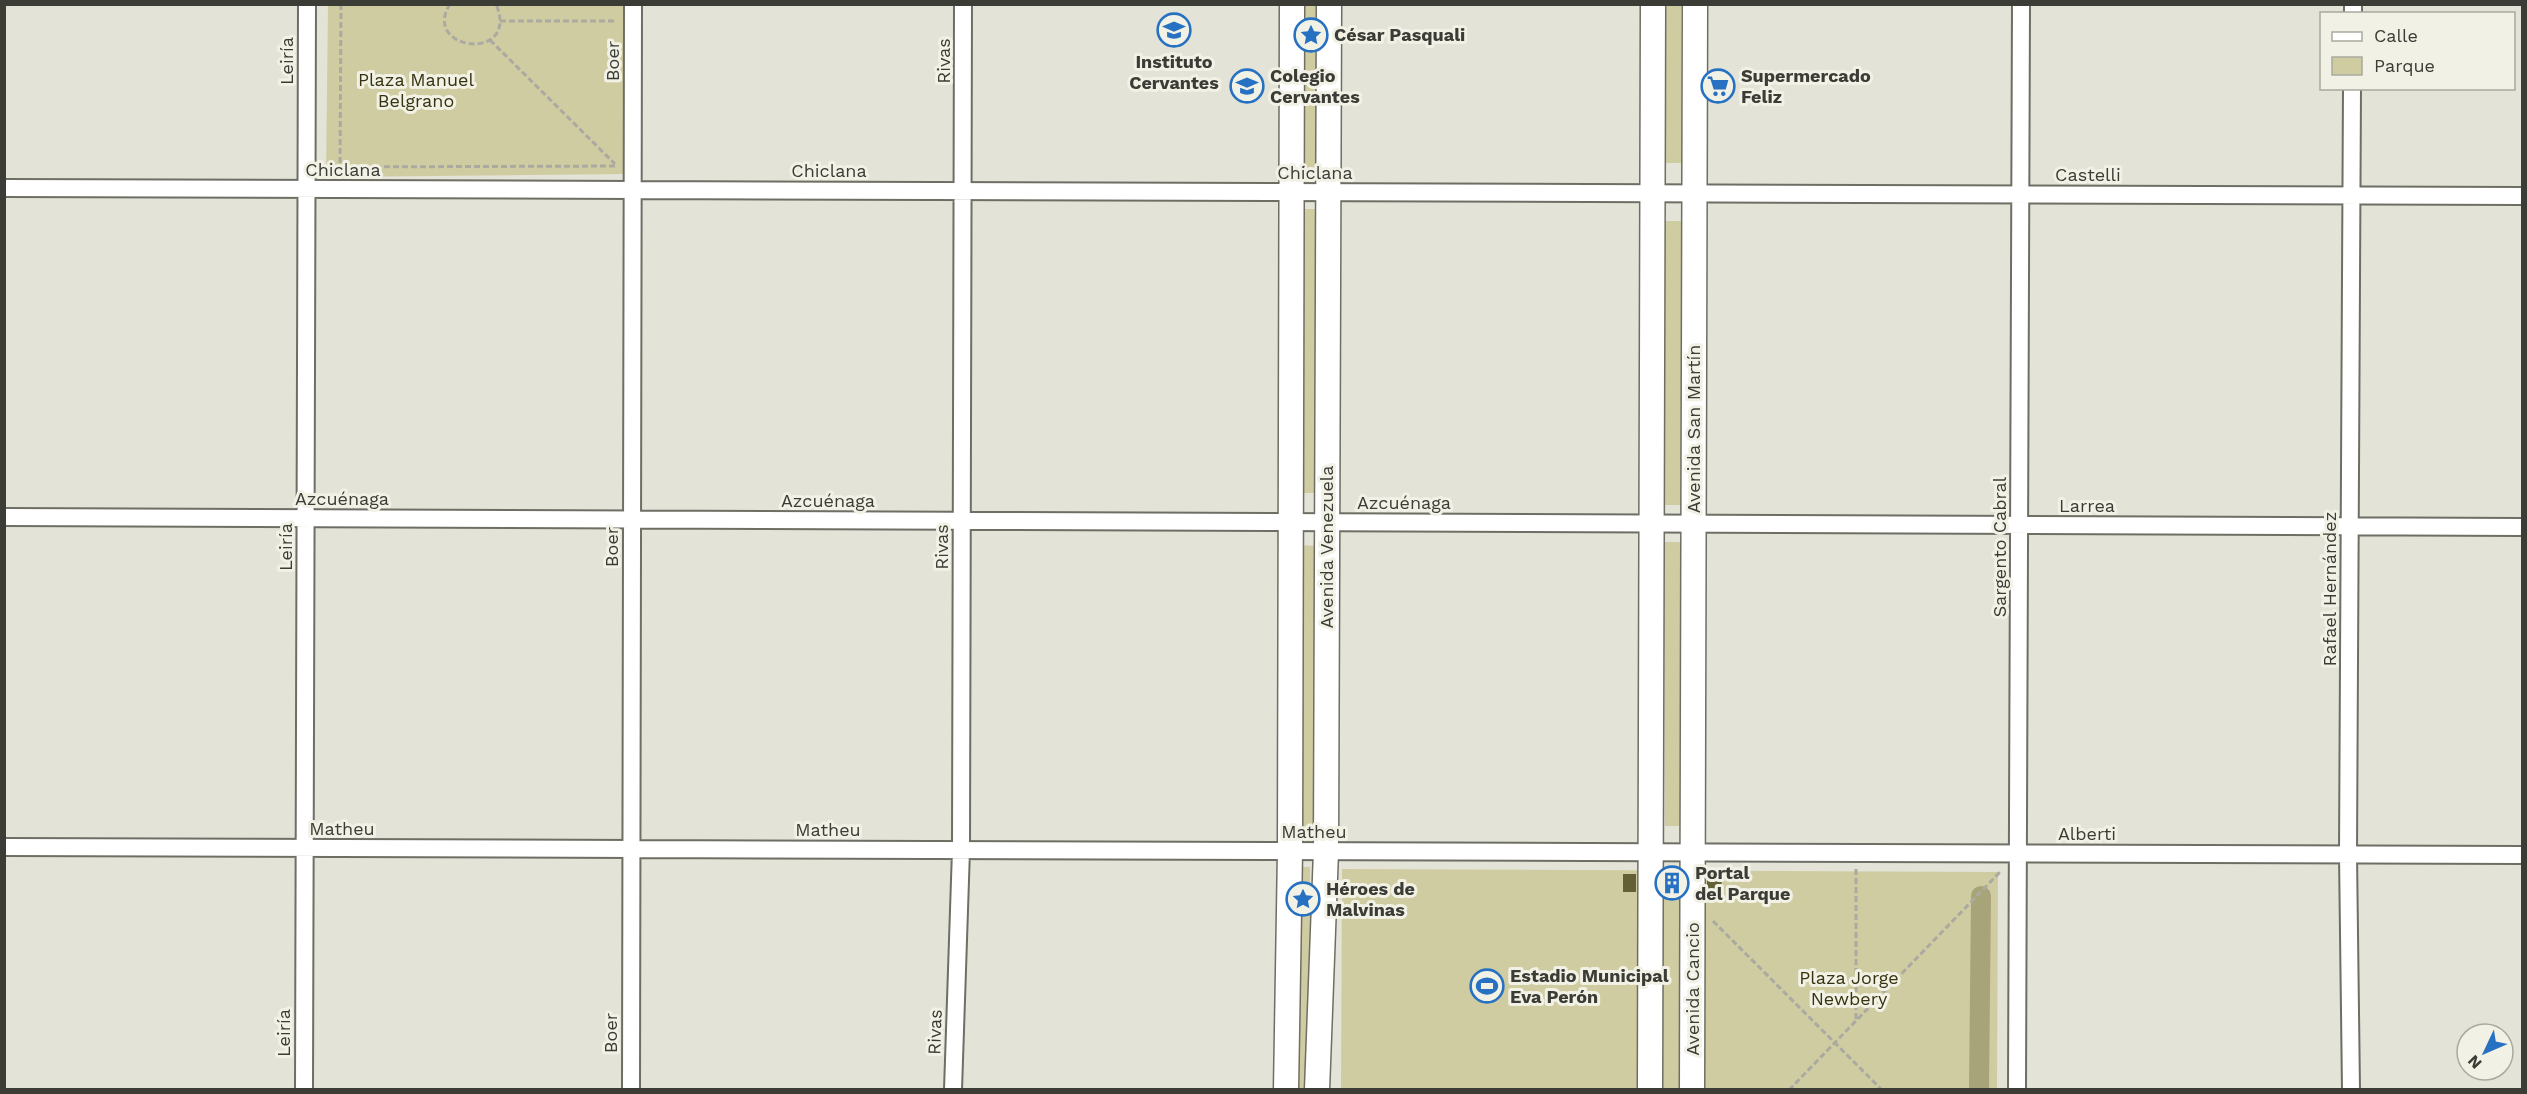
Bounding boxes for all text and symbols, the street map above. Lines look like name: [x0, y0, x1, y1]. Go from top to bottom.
school or university icon: Instituto Cervantes: [1156, 12, 1192, 48]
legend: [2320, 12, 2515, 90]
place icon: César Pasquali: [1293, 17, 1329, 53]
place label: César Pasquali: [1334, 24, 1465, 45]
text: Calle: [2374, 25, 2418, 46]
street label: Leiría: [276, 37, 297, 85]
street label: Rivas: [933, 38, 954, 84]
street label: Boer: [602, 41, 623, 81]
place label: Instituto Cervantes: [1129, 51, 1219, 93]
text: Parque: [2374, 55, 2435, 76]
place label: Colegio Cervantes: [1270, 65, 1360, 107]
place label: Supermercado Feliz: [1741, 65, 1871, 107]
school or university icon: Colegio Cervantes: [1229, 68, 1265, 104]
supermarket icon: Supermercado Feliz: [1700, 68, 1736, 104]
park label: Plaza Manuel Belgrano: [358, 69, 474, 111]
street label: Chiclana: [305, 159, 381, 180]
street label: Chiclana: [791, 160, 867, 181]
street label: Chiclana: [1277, 162, 1353, 183]
street label: Castelli: [2055, 164, 2121, 185]
street label: Avenida San Martín: [1683, 345, 1704, 513]
street label: Avenida Venezuela: [1316, 465, 1337, 629]
street label: Sargento Cabral: [1989, 476, 2010, 617]
street label: Azcuénaga: [295, 488, 389, 509]
street label: Azcuénaga: [781, 490, 875, 511]
street label: Azcuénaga: [1357, 492, 1451, 513]
street label: Larrea: [2059, 495, 2115, 516]
street label: Rafael Hernández: [2319, 512, 2340, 666]
street label: Leiría: [275, 523, 296, 571]
street label: Rivas: [931, 524, 952, 570]
street label: Boer: [601, 527, 622, 567]
street label: Matheu: [309, 818, 375, 839]
street label: Matheu: [795, 819, 861, 840]
street label: Matheu: [1281, 821, 1347, 842]
street label: Alberti: [2058, 823, 2116, 844]
place label: Portal del Parque: [1695, 862, 1790, 904]
building icon: Portal del Parque: [1654, 865, 1690, 901]
place label: Héroes de Malvinas: [1326, 878, 1415, 920]
place icon: Héroes de Malvinas: [1285, 881, 1321, 917]
street label: Avenida Cancio: [1682, 922, 1703, 1056]
place label: Estadio Municipal Eva Perón: [1510, 965, 1669, 1007]
park label: Plaza Jorge Newbery: [1799, 967, 1899, 1009]
sports icon: Estadio Municipal Eva Perón: [1469, 968, 1505, 1004]
street label: Leiría: [273, 1009, 294, 1057]
street label: Rivas: [923, 1009, 946, 1055]
street label: Boer: [600, 1013, 621, 1053]
north arrow: [2455, 1022, 2515, 1082]
text: N: [2464, 1051, 2486, 1073]

